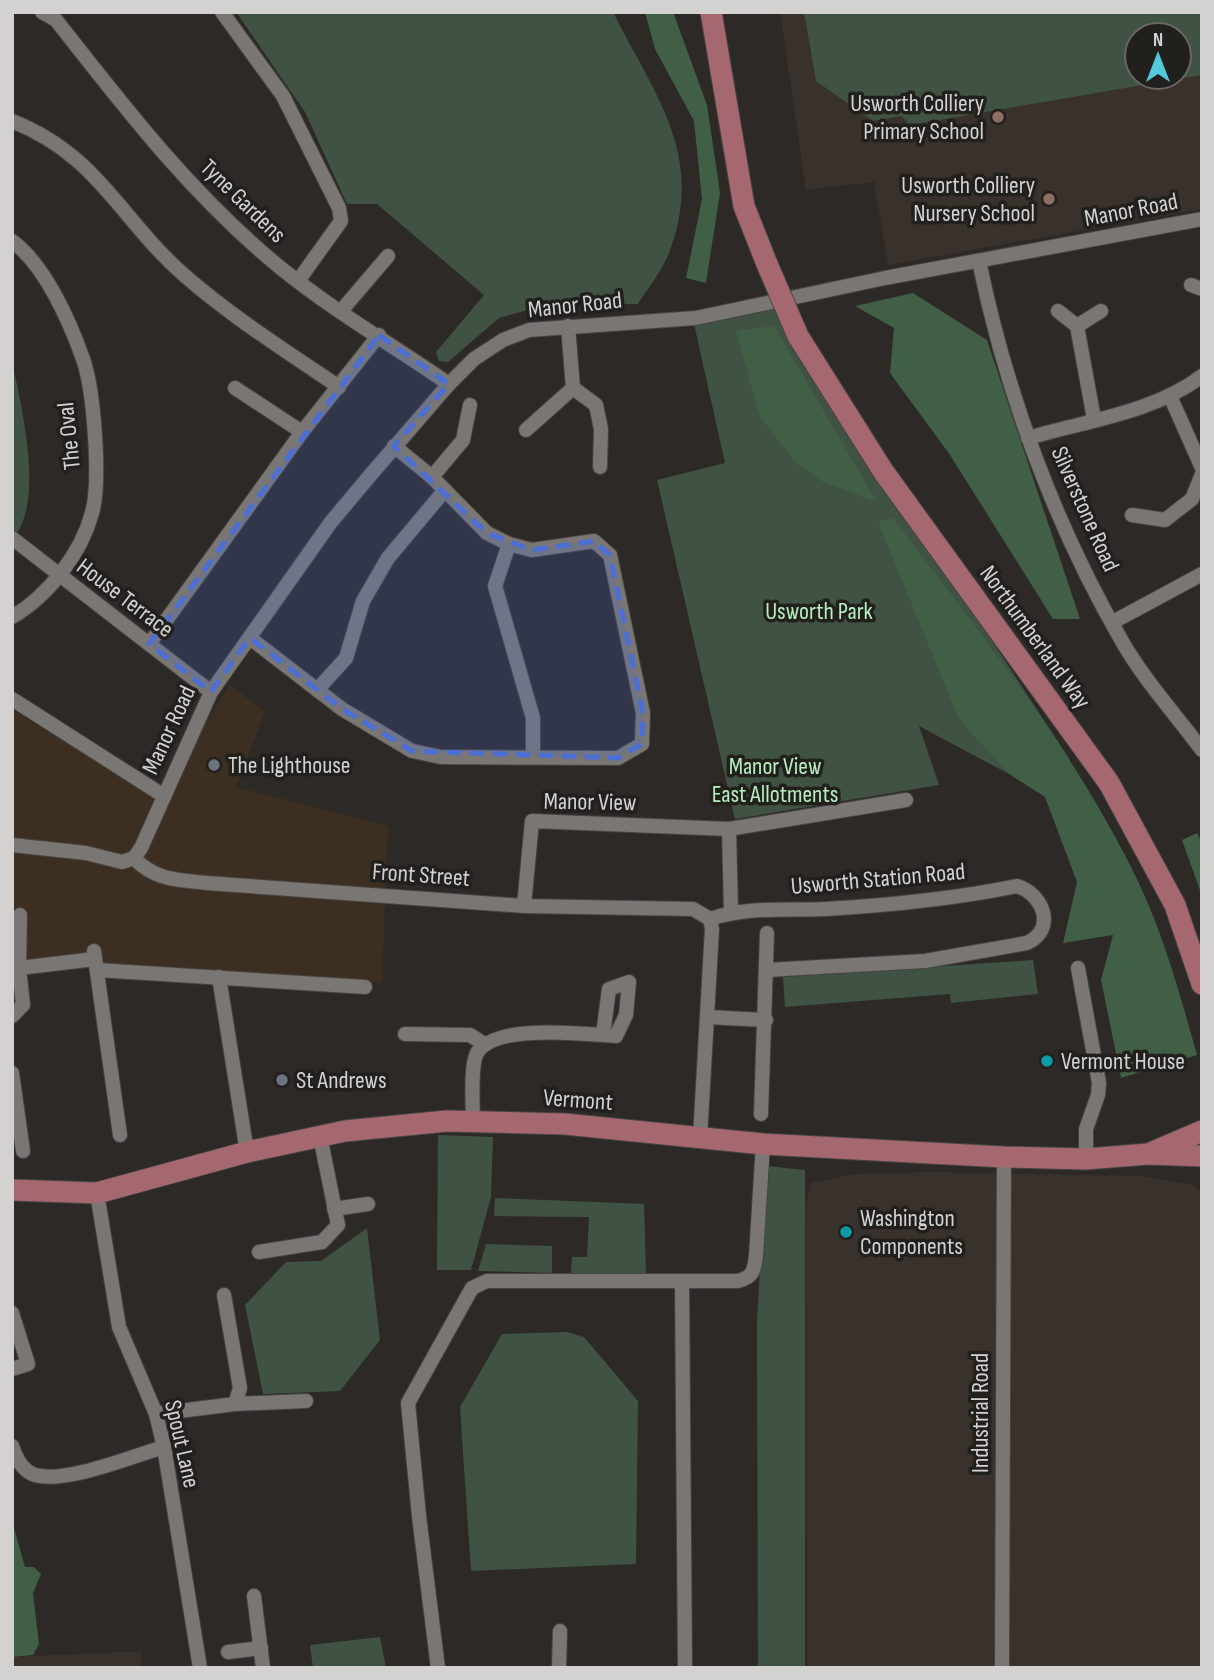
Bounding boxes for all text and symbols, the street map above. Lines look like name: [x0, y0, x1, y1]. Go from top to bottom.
north arrow: [1123, 21, 1193, 91]
text: N: [1153, 29, 1163, 52]
place label: Usworth Colliery Primary School: [850, 89, 984, 146]
marker: Usworth Colliery Primary School: [990, 109, 1006, 125]
street label: Tyne Gardens: [194, 153, 292, 249]
place label: Usworth Colliery Nursery School: [901, 171, 1035, 228]
street label: Manor Road: [1082, 187, 1180, 233]
marker: Usworth Colliery Nursery School: [1041, 191, 1057, 207]
street label: Manor Road: [527, 286, 623, 324]
street label: The Oval: [51, 401, 87, 471]
street label: Silverstone Road: [1045, 442, 1125, 576]
street label: House Terrace: [71, 552, 179, 644]
street label: Northumberland Way: [973, 560, 1097, 714]
park label: Usworth Park: [765, 597, 873, 626]
street label: Manor Road: [136, 681, 202, 779]
place label: The Lighthouse: [228, 751, 350, 780]
park label: Manor View East Allotments: [712, 752, 838, 809]
marker: The Lighthouse: [206, 757, 222, 773]
street label: Manor View: [543, 787, 637, 817]
street label: Front Street: [371, 857, 471, 893]
street label: Usworth Station Road: [790, 857, 966, 901]
place label: Vermont House: [1061, 1047, 1185, 1076]
marker: Vermont House: [1039, 1053, 1055, 1069]
place label: St Andrews: [296, 1066, 387, 1095]
marker: St Andrews: [274, 1072, 290, 1088]
street label: Vermont: [542, 1083, 614, 1117]
place label: Washington Components: [860, 1204, 963, 1261]
marker: Washington Components: [838, 1224, 854, 1240]
street label: Industrial Road: [966, 1353, 995, 1473]
street label: Spout Lane: [158, 1397, 206, 1491]

